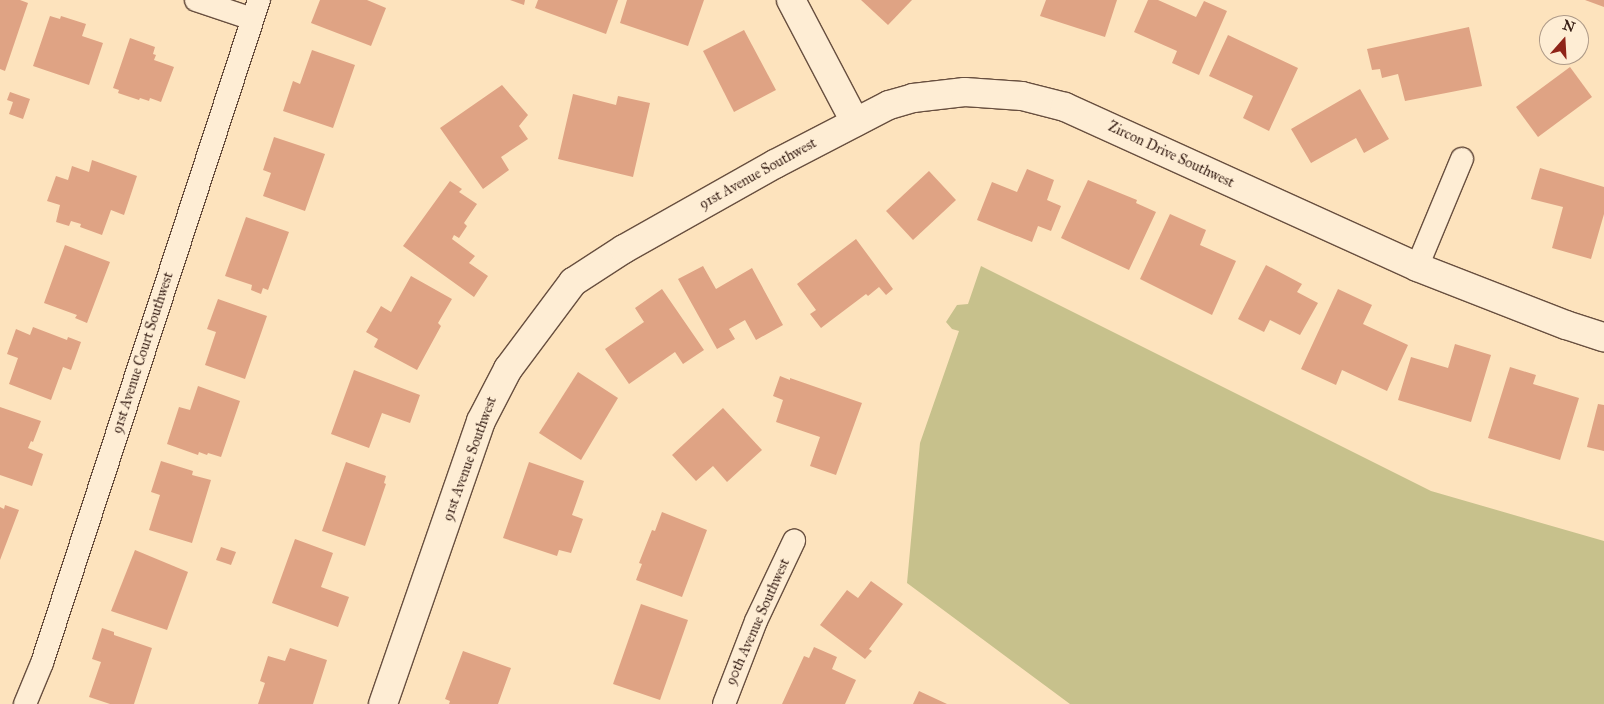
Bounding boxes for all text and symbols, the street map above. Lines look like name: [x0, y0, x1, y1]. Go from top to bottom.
north arrow: [1539, 15, 1589, 65]
text: N: [1560, 16, 1577, 36]
street label: Zircon Drive Southwest: [1105, 118, 1237, 192]
street label: 91st Avenue Southwest: [697, 135, 819, 213]
street label: 91st Avenue Court Southwest: [109, 270, 177, 436]
street label: 91st Avenue Southwest: [440, 394, 500, 524]
street label: 90th Avenue Southwest: [723, 556, 793, 688]

